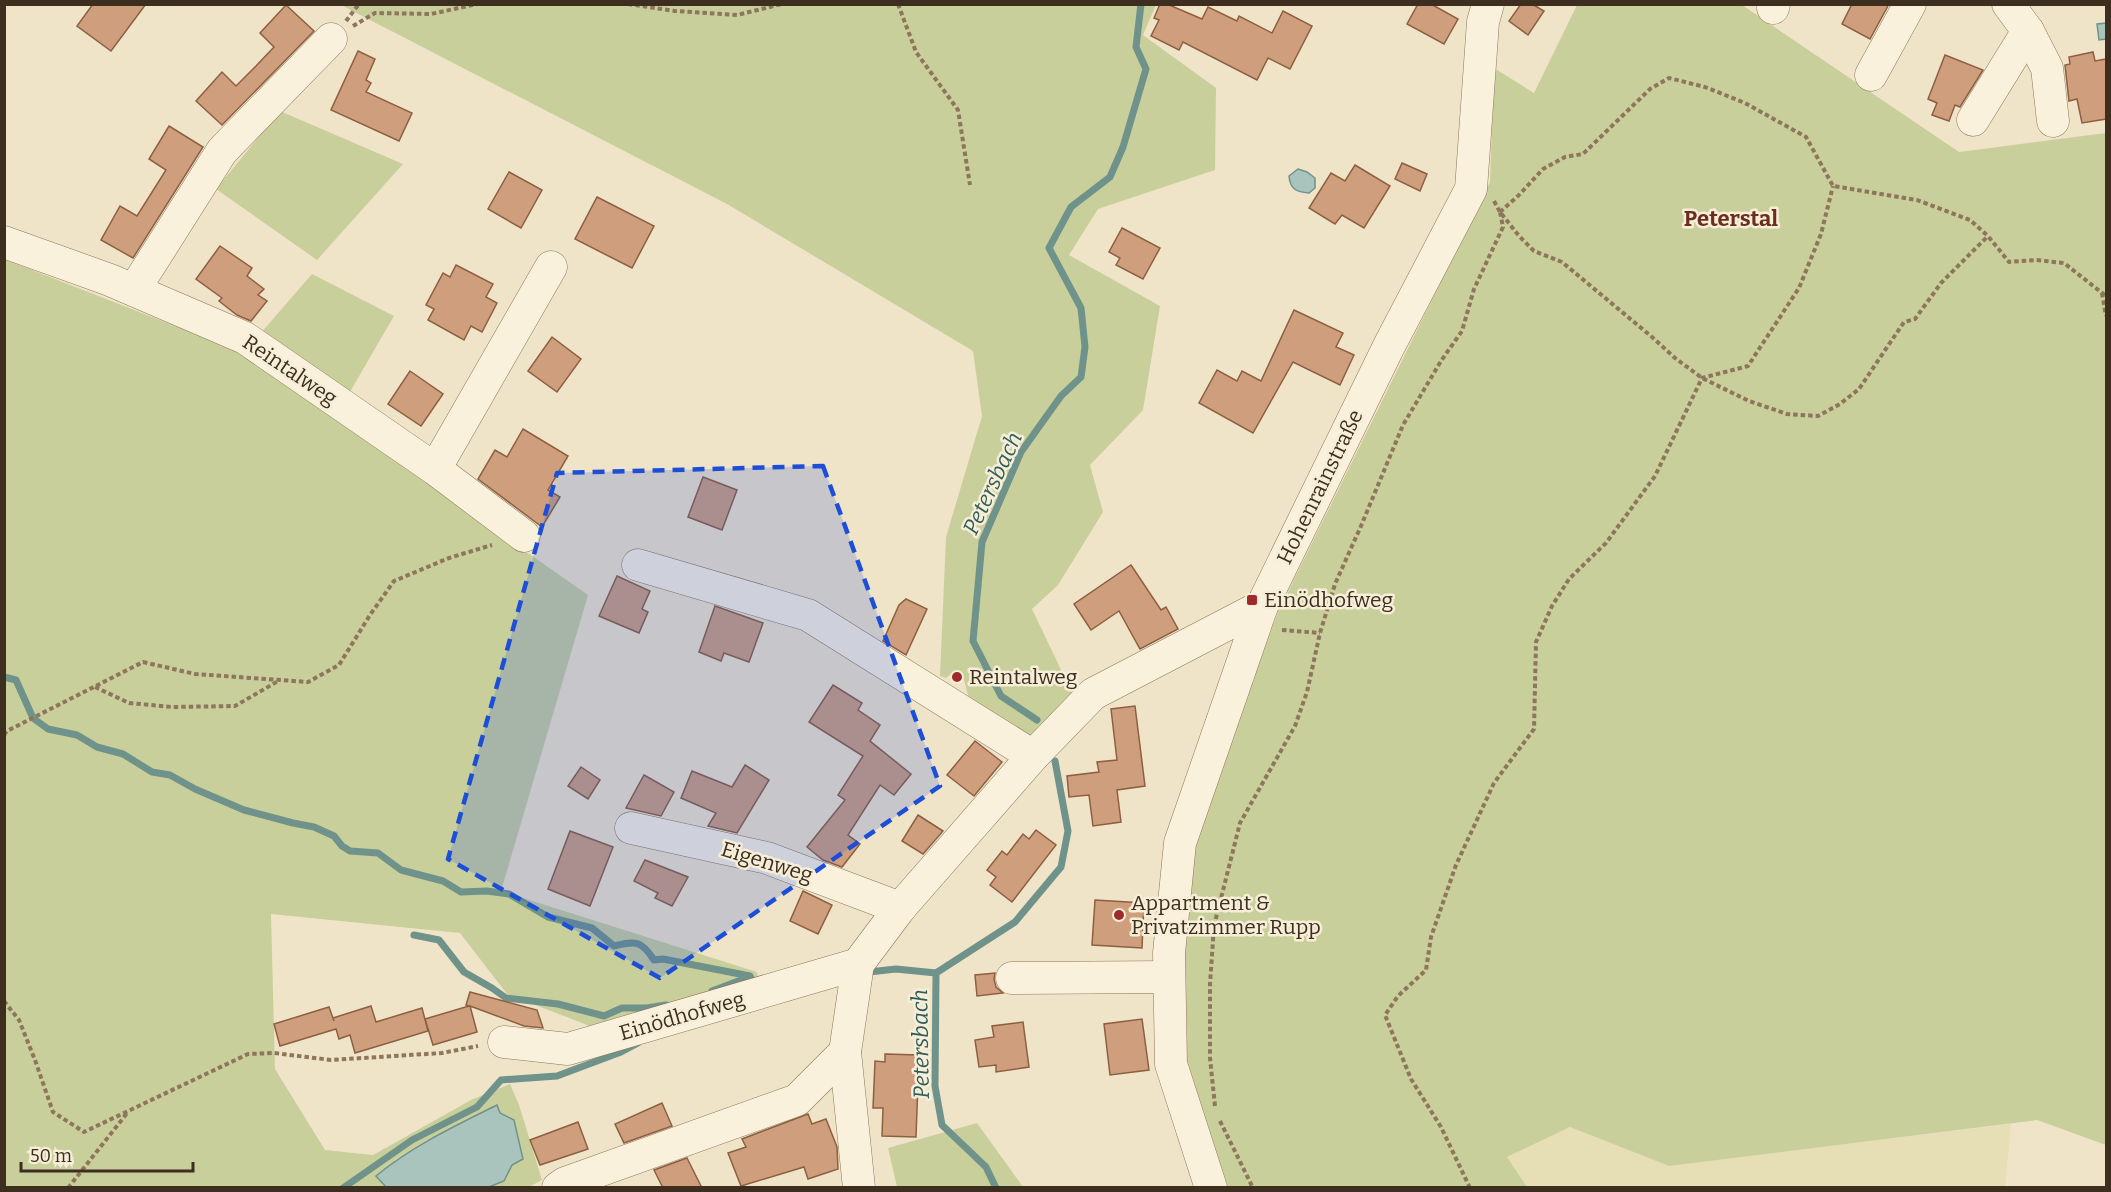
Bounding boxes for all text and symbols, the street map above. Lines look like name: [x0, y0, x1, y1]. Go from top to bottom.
district label: Peterstal: [1684, 205, 1778, 232]
street label: Reintalweg: [238, 329, 342, 411]
street label: Hohenrainstraße: [1271, 406, 1369, 568]
water label: Petersbach: [957, 428, 1028, 539]
place label: Einödhofweg: [1264, 587, 1393, 613]
marker: Einödhofweg: [1245, 593, 1259, 607]
place label: Reintalweg: [969, 664, 1078, 690]
marker: Reintalweg: [950, 670, 964, 684]
street label: Eigenweg: [718, 836, 816, 888]
place label: Appartment & Privatzimmer Rupp: [1131, 890, 1321, 940]
marker: Appartment & Privatzimmer Rupp: [1112, 908, 1126, 922]
street label: Einödhofweg: [616, 986, 748, 1046]
water label: Petersbach: [906, 989, 935, 1099]
scale bar: [21, 1135, 194, 1173]
text: 50 m: [30, 1145, 72, 1167]

